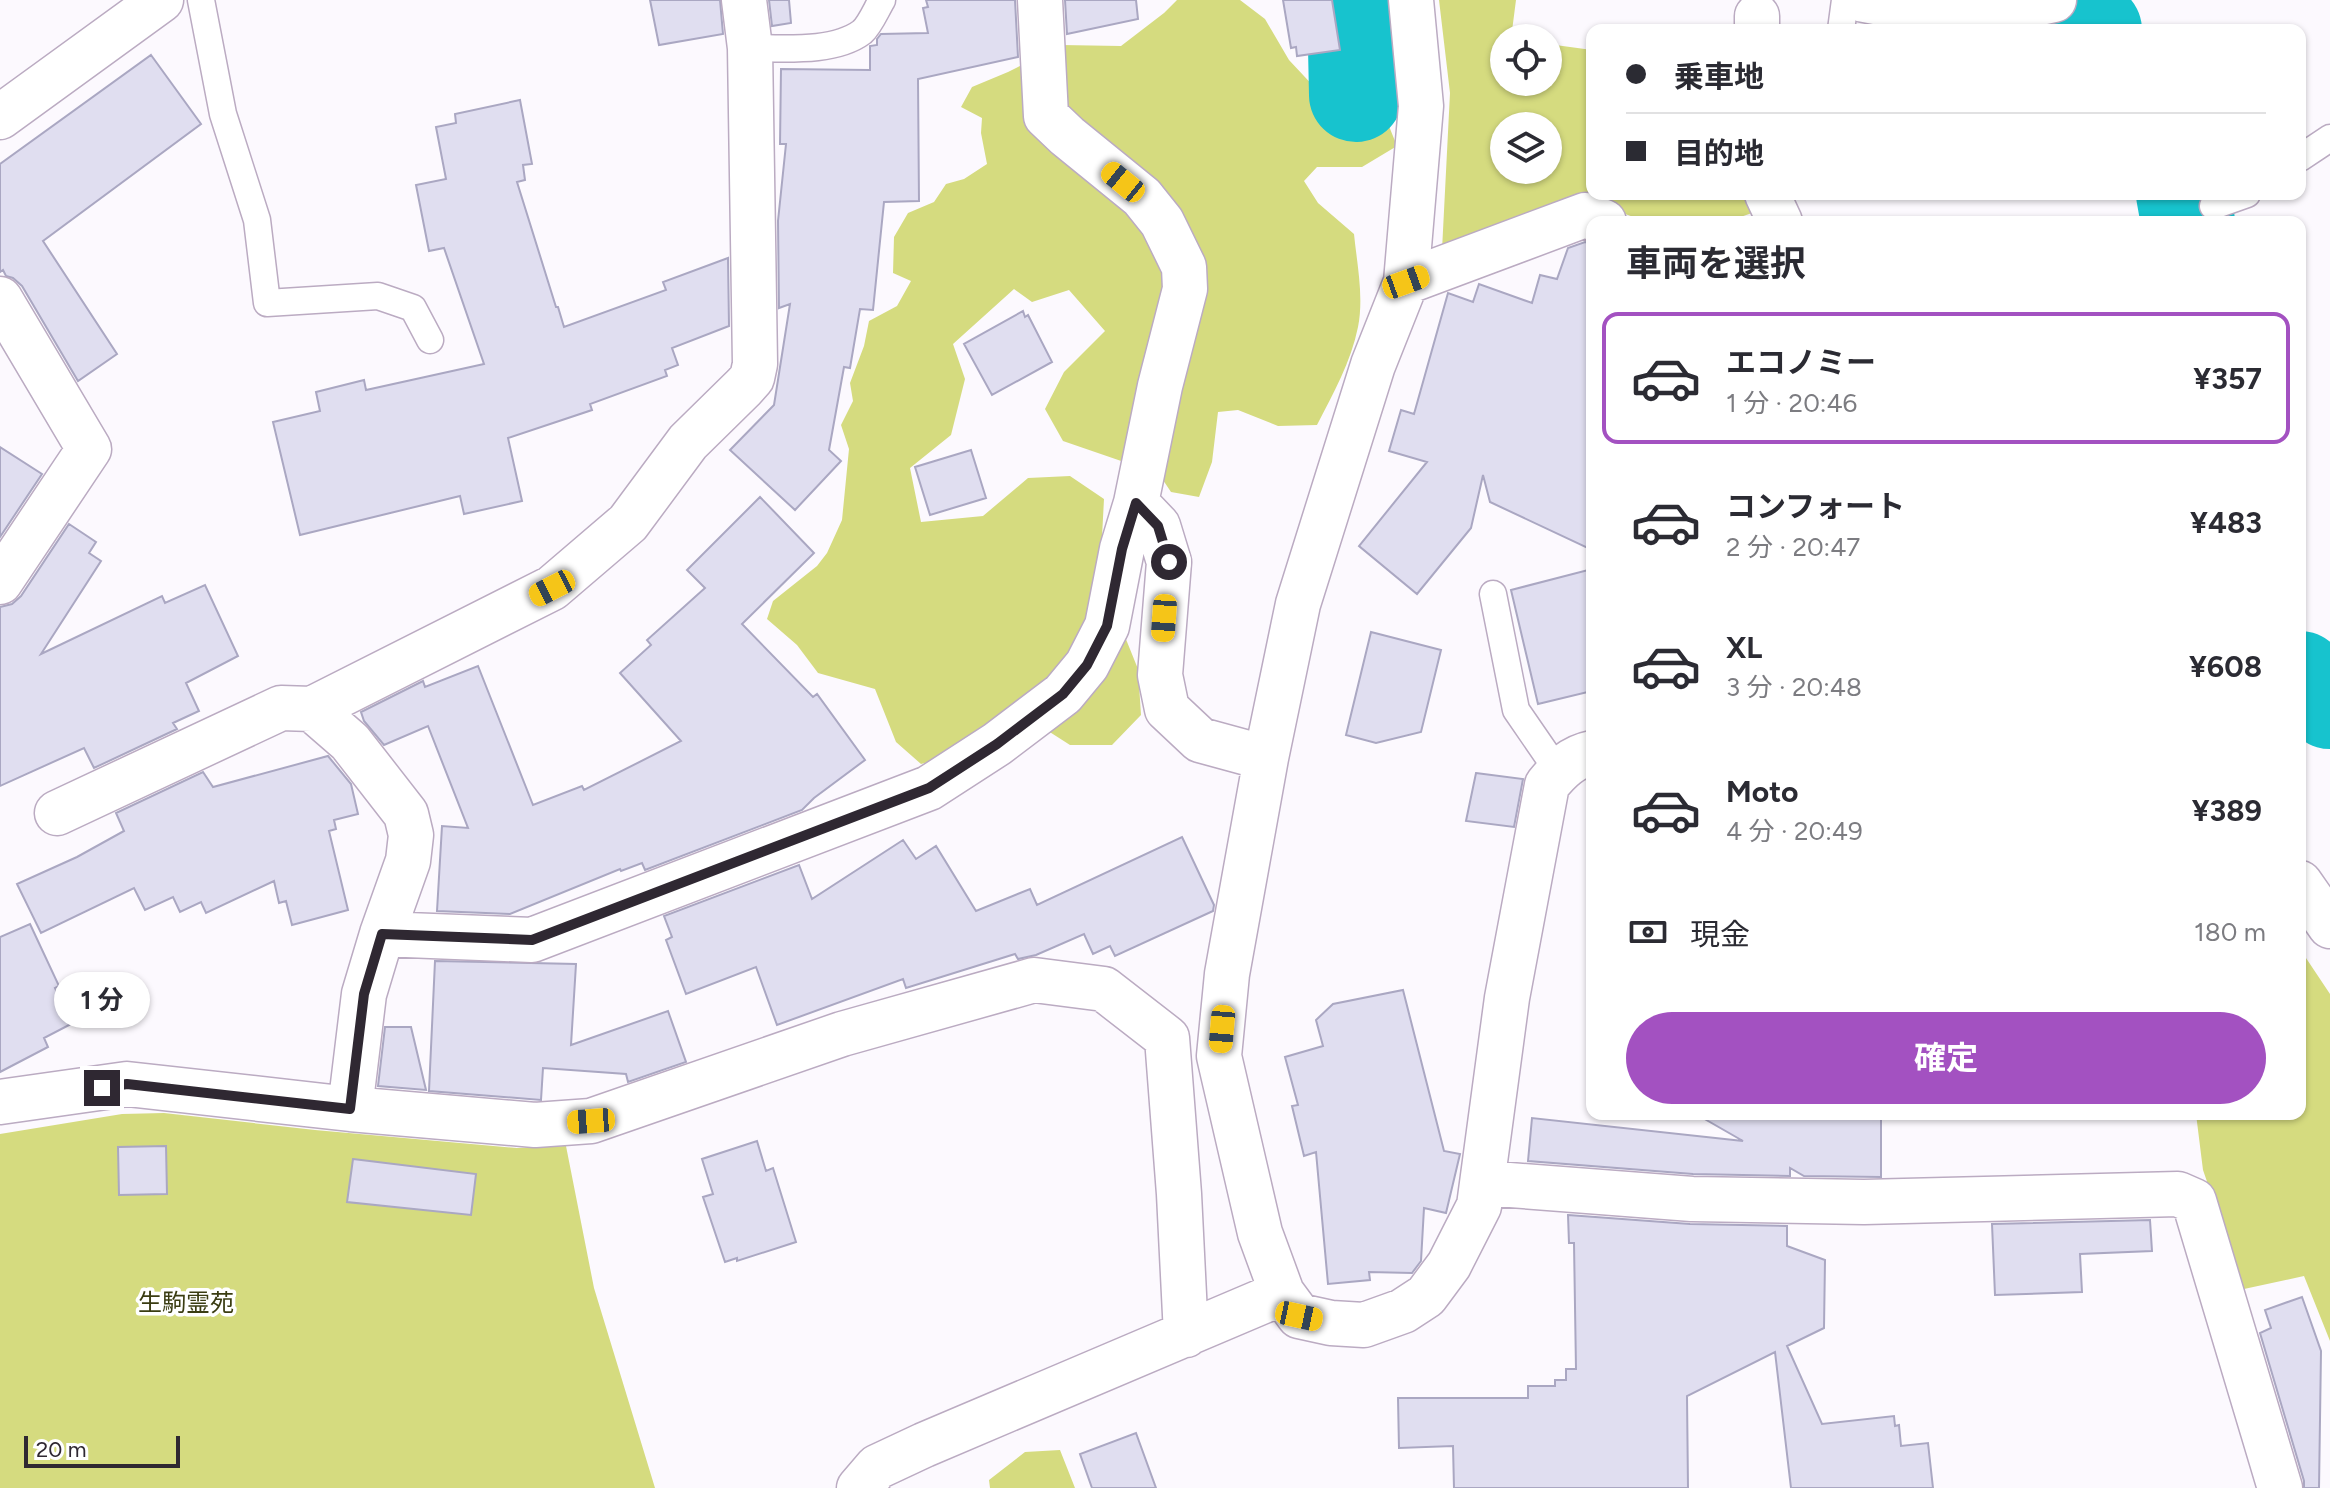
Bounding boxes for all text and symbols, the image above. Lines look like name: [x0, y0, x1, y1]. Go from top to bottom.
map controls: [1490, 24, 1562, 184]
button: locate: [1490, 24, 1562, 96]
text: 乗車地: [1674, 58, 1764, 95]
button: layers: [1490, 112, 1562, 184]
text: 目的地: [1674, 135, 1764, 172]
car: [1097, 158, 1149, 206]
text: 車両を選択: [1626, 242, 1806, 285]
car: [1379, 263, 1433, 301]
icon: car: [1630, 342, 1702, 414]
text: エコノミー: [1726, 344, 1876, 381]
text: ¥357: [2193, 360, 2262, 397]
text: 1 分 · 20:46: [1726, 387, 1857, 419]
icon: car: [1630, 486, 1702, 558]
text: コンフォート: [1726, 488, 1905, 525]
text: ¥483: [2190, 504, 2262, 541]
text: 2 分 · 20:47: [1726, 531, 1860, 563]
route start: [1151, 544, 1187, 580]
car: [525, 566, 579, 610]
car: [1150, 593, 1178, 643]
text: XL: [1726, 629, 1762, 666]
icon: car: [1630, 630, 1702, 702]
text: ¥608: [2189, 648, 2262, 685]
text: 3 分 · 20:48: [1726, 671, 1862, 703]
text: Moto: [1726, 773, 1798, 810]
icon: car: [1630, 774, 1702, 846]
text: ¥389: [2192, 792, 2262, 829]
text: 4 分 · 20:49: [1726, 815, 1863, 847]
icon: cash: [1626, 910, 1670, 954]
text: 現金: [1690, 916, 1750, 953]
text: 180 m: [2194, 916, 2266, 948]
callout: 1 分: [54, 972, 150, 1028]
text: 1 分: [80, 984, 124, 1016]
car: [1208, 1004, 1236, 1054]
button: 確定: [1626, 1012, 2266, 1104]
route end: [84, 1070, 120, 1106]
car: [566, 1107, 616, 1135]
park label: 生駒霊苑: [138, 1288, 234, 1317]
car: [1273, 1299, 1325, 1333]
scale bar: [24, 1432, 180, 1468]
text: 20 m: [36, 1436, 87, 1463]

